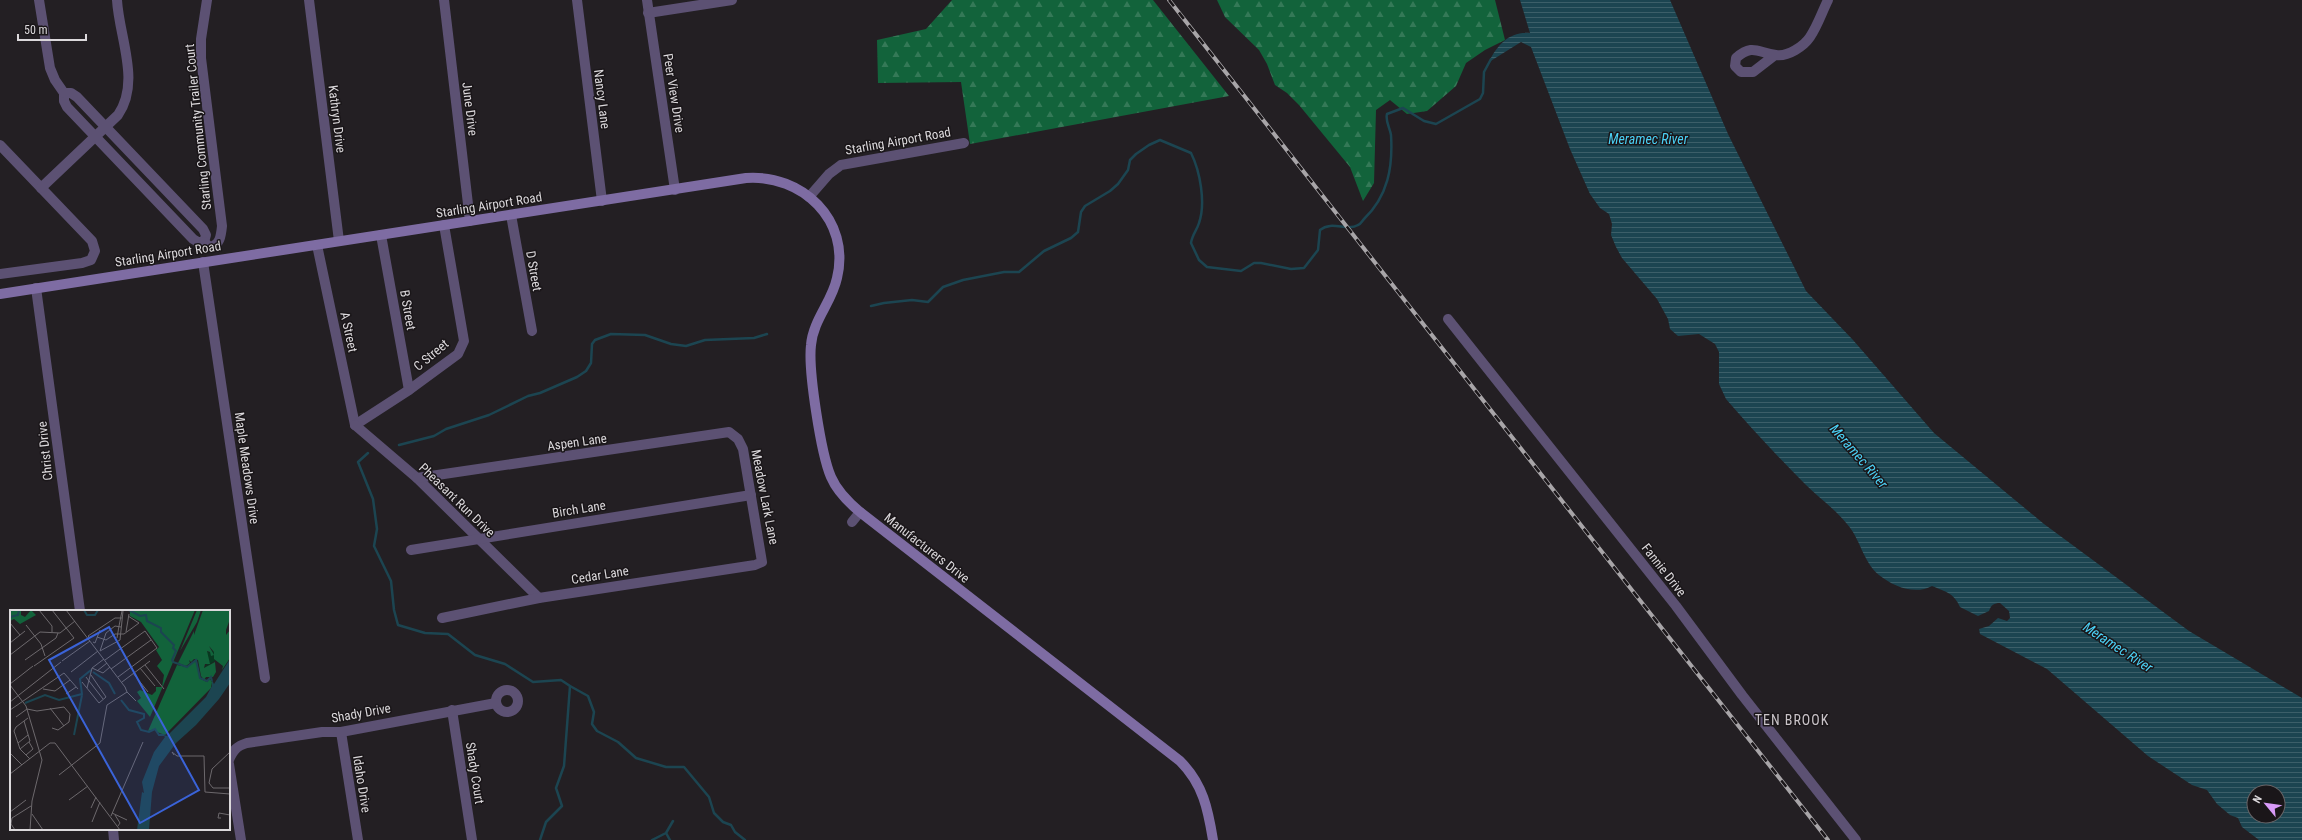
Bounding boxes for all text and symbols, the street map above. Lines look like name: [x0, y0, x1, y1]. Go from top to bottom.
scale bar: [18, 16, 86, 42]
text: 50 m: [24, 23, 48, 37]
street label: Starling Community Trailer Court: [182, 43, 214, 211]
street label: Peer View Drive: [660, 52, 688, 134]
street label: Nancy Lane: [591, 68, 613, 130]
street label: June Drive: [459, 81, 481, 137]
street label: Kathryn Drive: [325, 84, 349, 154]
street label: Starling Airport Road: [844, 124, 952, 158]
water label: Meramec River: [1608, 131, 1689, 147]
street label: Starling Airport Road: [435, 189, 543, 221]
street label: Starling Airport Road: [114, 238, 222, 270]
street label: D Street: [523, 250, 545, 293]
street label: B Street: [397, 289, 419, 331]
street label: A Street: [337, 310, 361, 354]
street label: C Street: [411, 336, 452, 374]
street label: Maple Meadows Drive: [232, 411, 262, 525]
street label: Christ Drive: [34, 421, 56, 481]
water label: Meramec River: [1827, 421, 1892, 492]
street label: Aspen Lane: [546, 430, 608, 454]
street label: Meadow Lark Lane: [748, 448, 782, 546]
street label: Pheasant Run Drive: [416, 460, 498, 540]
street label: Birch Lane: [551, 497, 607, 521]
street label: Manufacturers Drive: [881, 510, 973, 586]
street label: Fannie Drive: [1639, 541, 1689, 599]
street label: Cedar Lane: [570, 563, 630, 587]
inset map: [10, 610, 230, 830]
water label: Meramec River: [2080, 619, 2156, 676]
street label: Shady Drive: [330, 700, 392, 726]
district label: TEN BROOK: [1755, 712, 1829, 728]
street label: Shady Court: [463, 741, 487, 805]
street label: Idaho Drive: [350, 754, 374, 814]
north arrow: [2246, 784, 2286, 824]
text: N: [2250, 793, 2265, 805]

